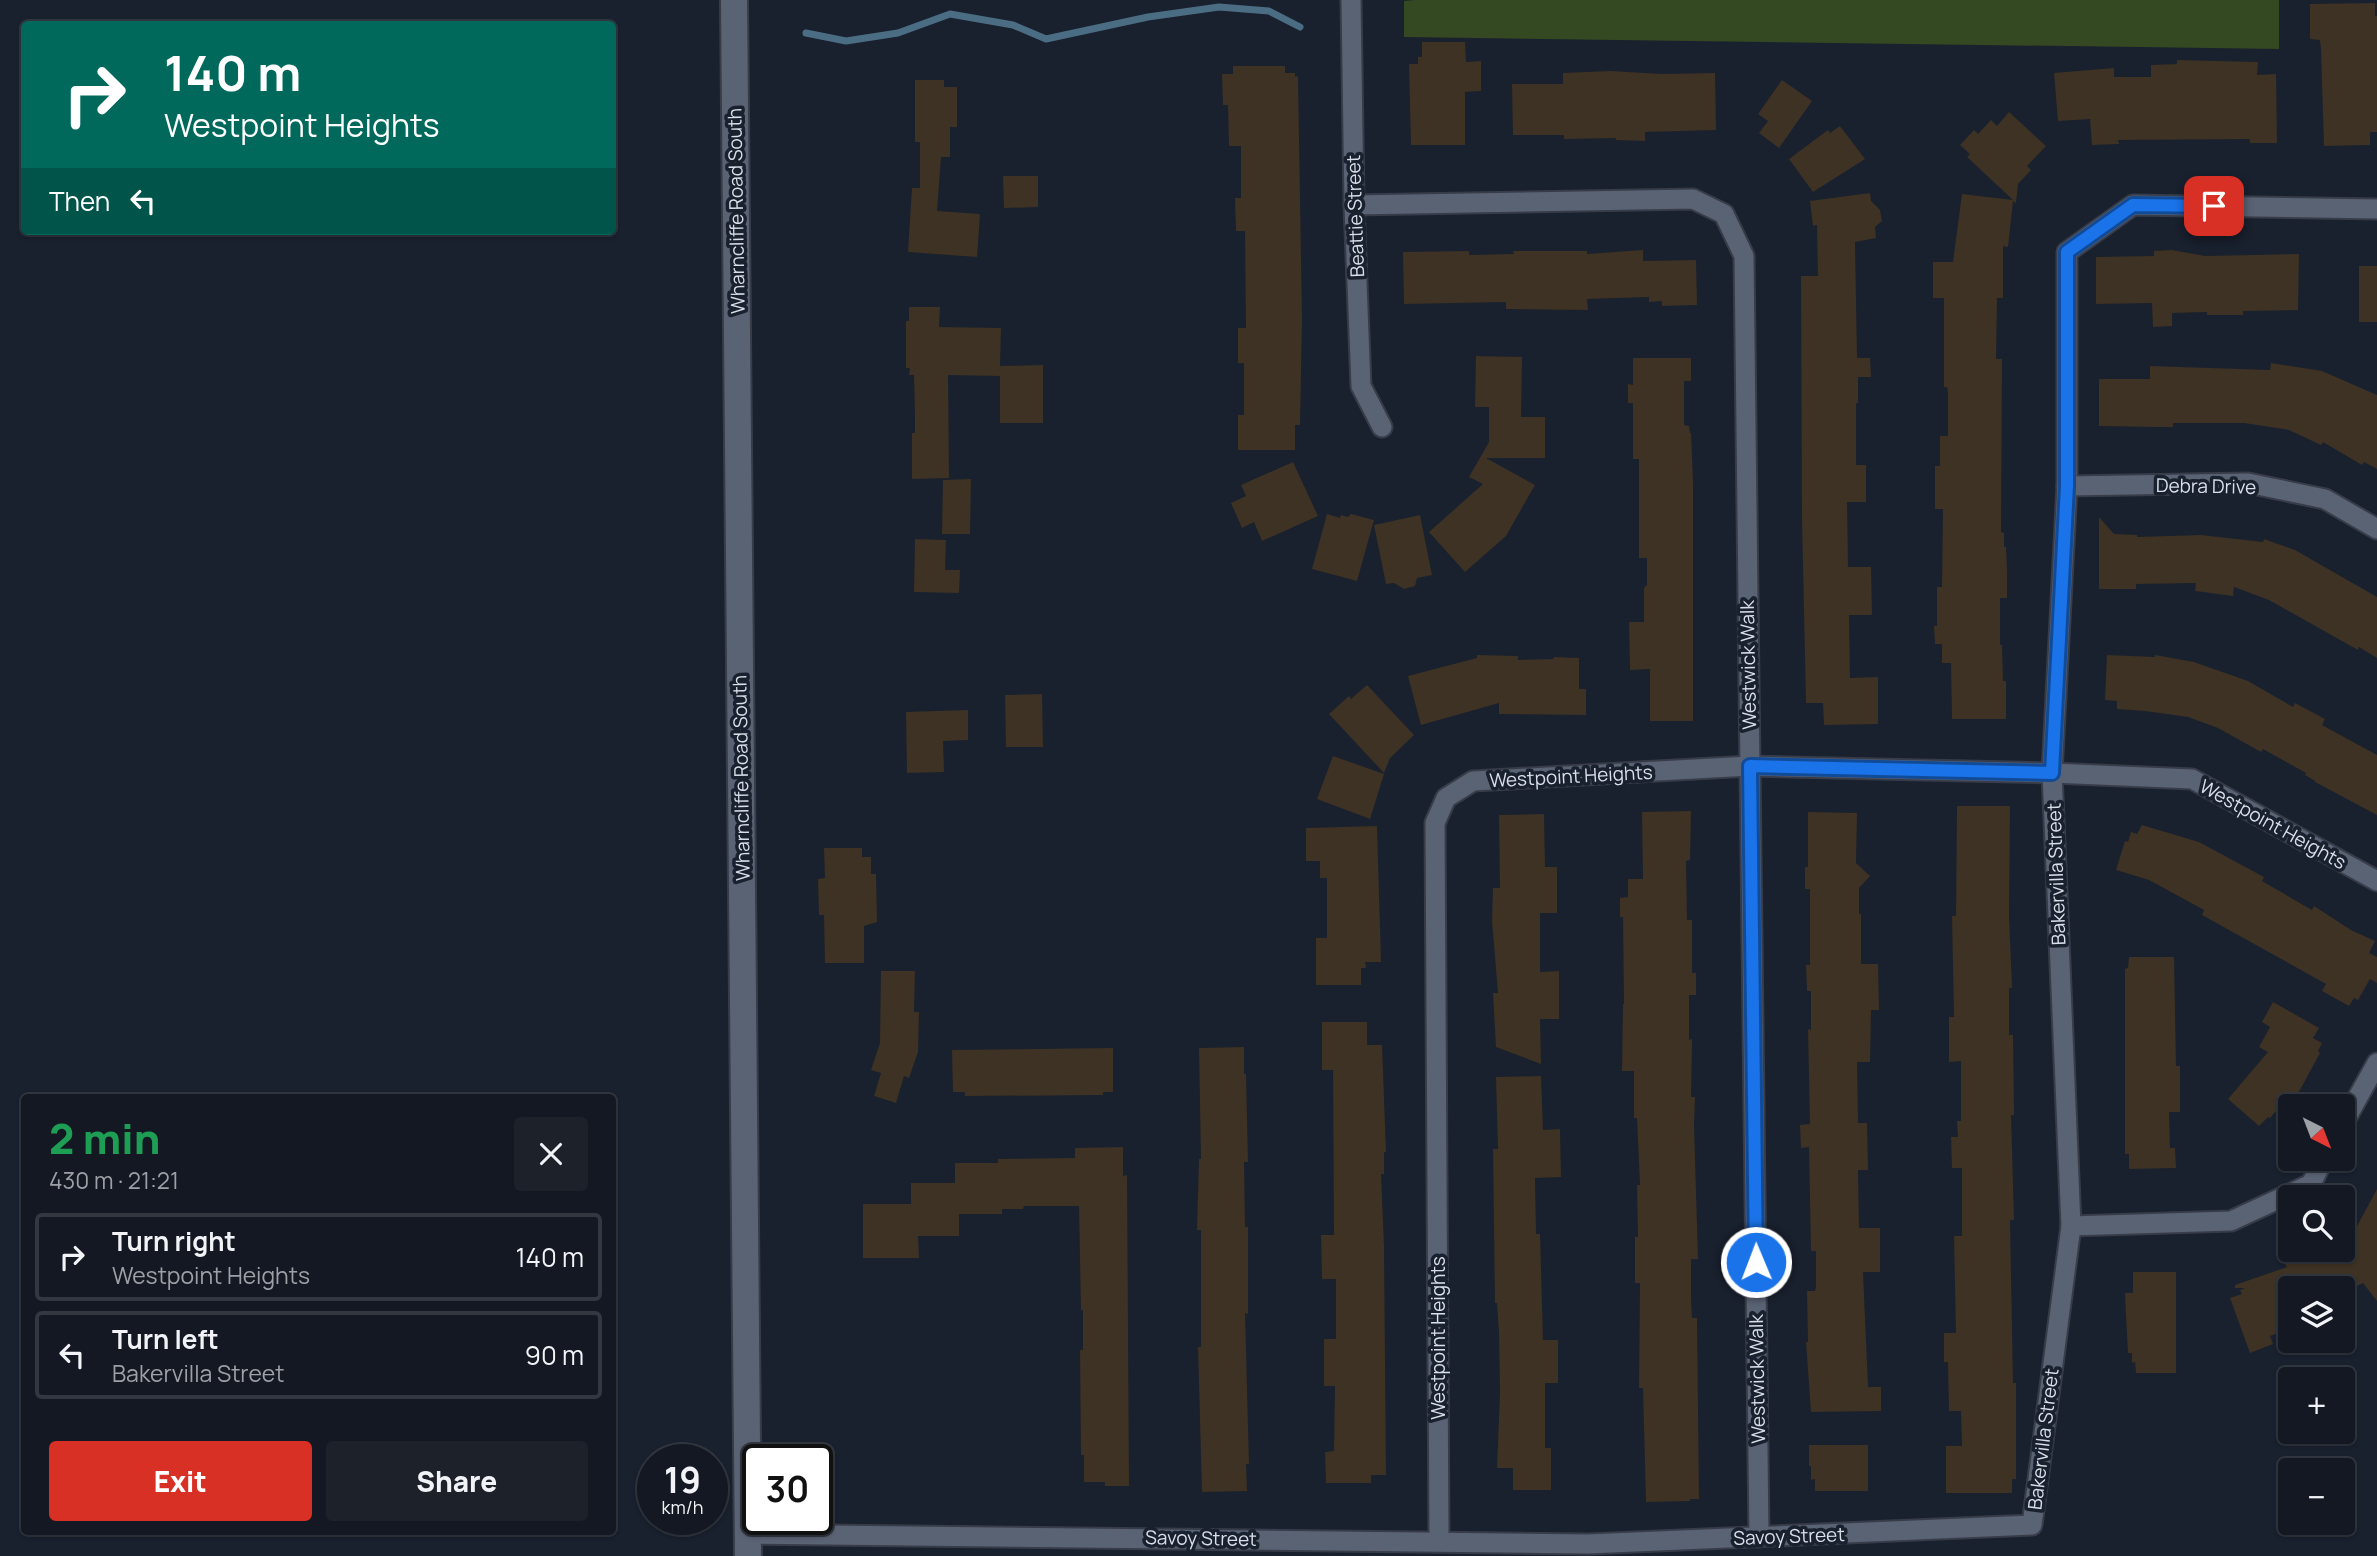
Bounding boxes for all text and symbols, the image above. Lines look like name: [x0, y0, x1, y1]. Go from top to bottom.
text: 140 m: [164, 39, 301, 106]
icon: right: [49, 49, 140, 140]
text: Westpoint Heights: [164, 103, 440, 147]
street label: Wharncliffe Road South: [721, 108, 751, 314]
street label: Beattie Street: [1340, 154, 1370, 278]
pin: [2184, 176, 2244, 236]
icon: left: [124, 182, 162, 220]
text: Then: [49, 183, 110, 219]
icon: arrive: [2195, 187, 2233, 225]
street label: Debra Drive: [2156, 472, 2256, 500]
street label: Westwick Walk: [1734, 599, 1762, 730]
street label: Wharncliffe Road South: [726, 675, 756, 881]
street label: Westpoint Heights: [1489, 759, 1653, 793]
street label: Westpoint Heights: [2195, 773, 2351, 875]
street label: Bakervilla Street: [2041, 802, 2071, 946]
north arrow: [2278, 1094, 2356, 1171]
map controls: [2278, 1094, 2355, 1535]
text: 2 min: [49, 1109, 160, 1167]
button: close: [514, 1117, 588, 1191]
text: 430 m · 21:21: [49, 1164, 179, 1196]
button: search: [2278, 1185, 2355, 1262]
text: Turn right: [112, 1223, 236, 1259]
position arrow: [1719, 1225, 1793, 1299]
icon: right: [53, 1238, 91, 1276]
text: 140 m: [515, 1239, 584, 1275]
street label: Westpoint Heights: [1425, 1256, 1451, 1420]
text: Westpoint Heights: [112, 1259, 310, 1291]
button: layers: [2278, 1276, 2355, 1353]
street label: Westwick Walk: [1743, 1313, 1771, 1444]
text: Turn left: [112, 1321, 219, 1357]
icon: left: [53, 1336, 91, 1374]
text: 90 m: [525, 1337, 584, 1373]
text: Bakervilla Street: [112, 1357, 285, 1389]
street label: Bakervilla Street: [2021, 1367, 2065, 1511]
button: +: [2278, 1367, 2355, 1444]
button: Exit: [49, 1441, 312, 1521]
button: Share: [326, 1441, 588, 1521]
speed limit sign: 30: [742, 1444, 833, 1535]
text: 19: [664, 1456, 701, 1504]
button: −: [2278, 1458, 2355, 1535]
text: km/h: [662, 1495, 703, 1519]
street label: Savoy Street: [1733, 1521, 1845, 1551]
street label: Savoy Street: [1145, 1524, 1257, 1552]

